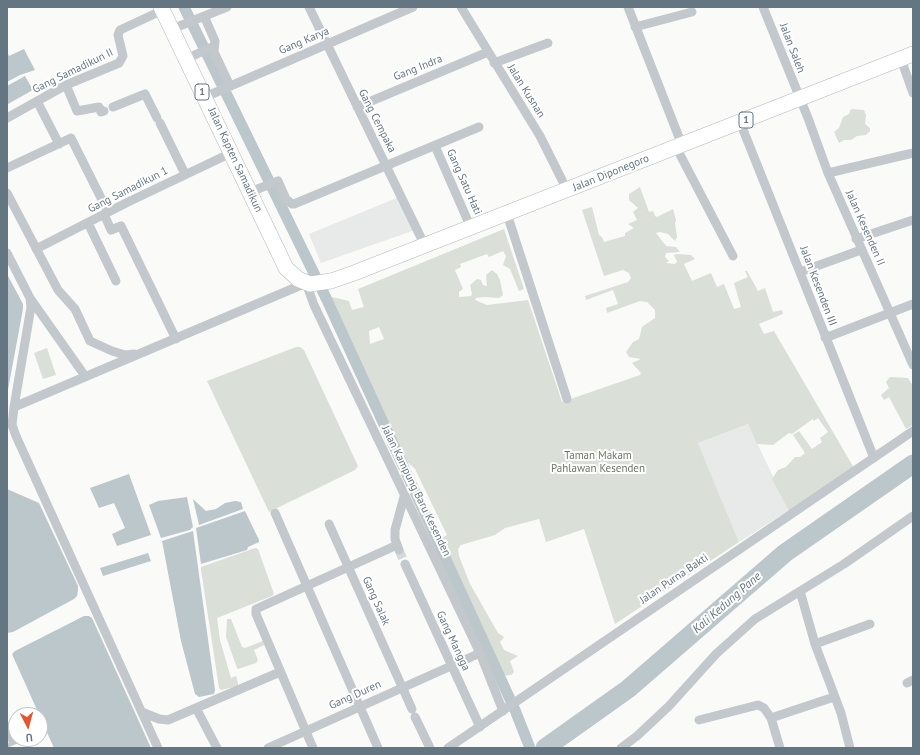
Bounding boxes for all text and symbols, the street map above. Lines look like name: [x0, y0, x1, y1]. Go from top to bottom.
street label: Jalan Saleh: [776, 21, 808, 75]
street label: Gang Karya: [277, 25, 331, 57]
street label: Gang Samadikun II: [30, 46, 116, 96]
street label: Gang Indra: [392, 52, 444, 84]
street label: Jalan Kusnan: [504, 62, 548, 120]
road number: 1: [195, 84, 209, 100]
street label: Gang Cempaka: [355, 87, 399, 155]
street label: Jalan Kapten Samadikun: [205, 106, 265, 214]
road number: 1: [739, 112, 753, 128]
street label: Gang Satu Hati: [444, 147, 484, 217]
street label: Jalan Diponegoro: [571, 152, 651, 194]
street label: Gang Samadikun 1: [86, 164, 170, 216]
street label: Jalan Kesenden II: [842, 188, 888, 268]
street label: Jalan Kesenden III: [797, 244, 839, 328]
street label: Jalan Kampung Baru Kesenden: [379, 423, 453, 559]
park label: Taman Makam Pahlawan Kesenden: [551, 449, 645, 475]
street label: Jalan Purna Bakti: [637, 551, 711, 607]
water label: Kali Kedung Pane: [690, 569, 764, 637]
street label: Gang Salak: [359, 574, 393, 628]
street label: Gang Mangga: [433, 609, 473, 673]
street label: Gang Duren: [327, 678, 383, 712]
north arrow: [8, 707, 48, 747]
text: U: [25, 731, 33, 745]

